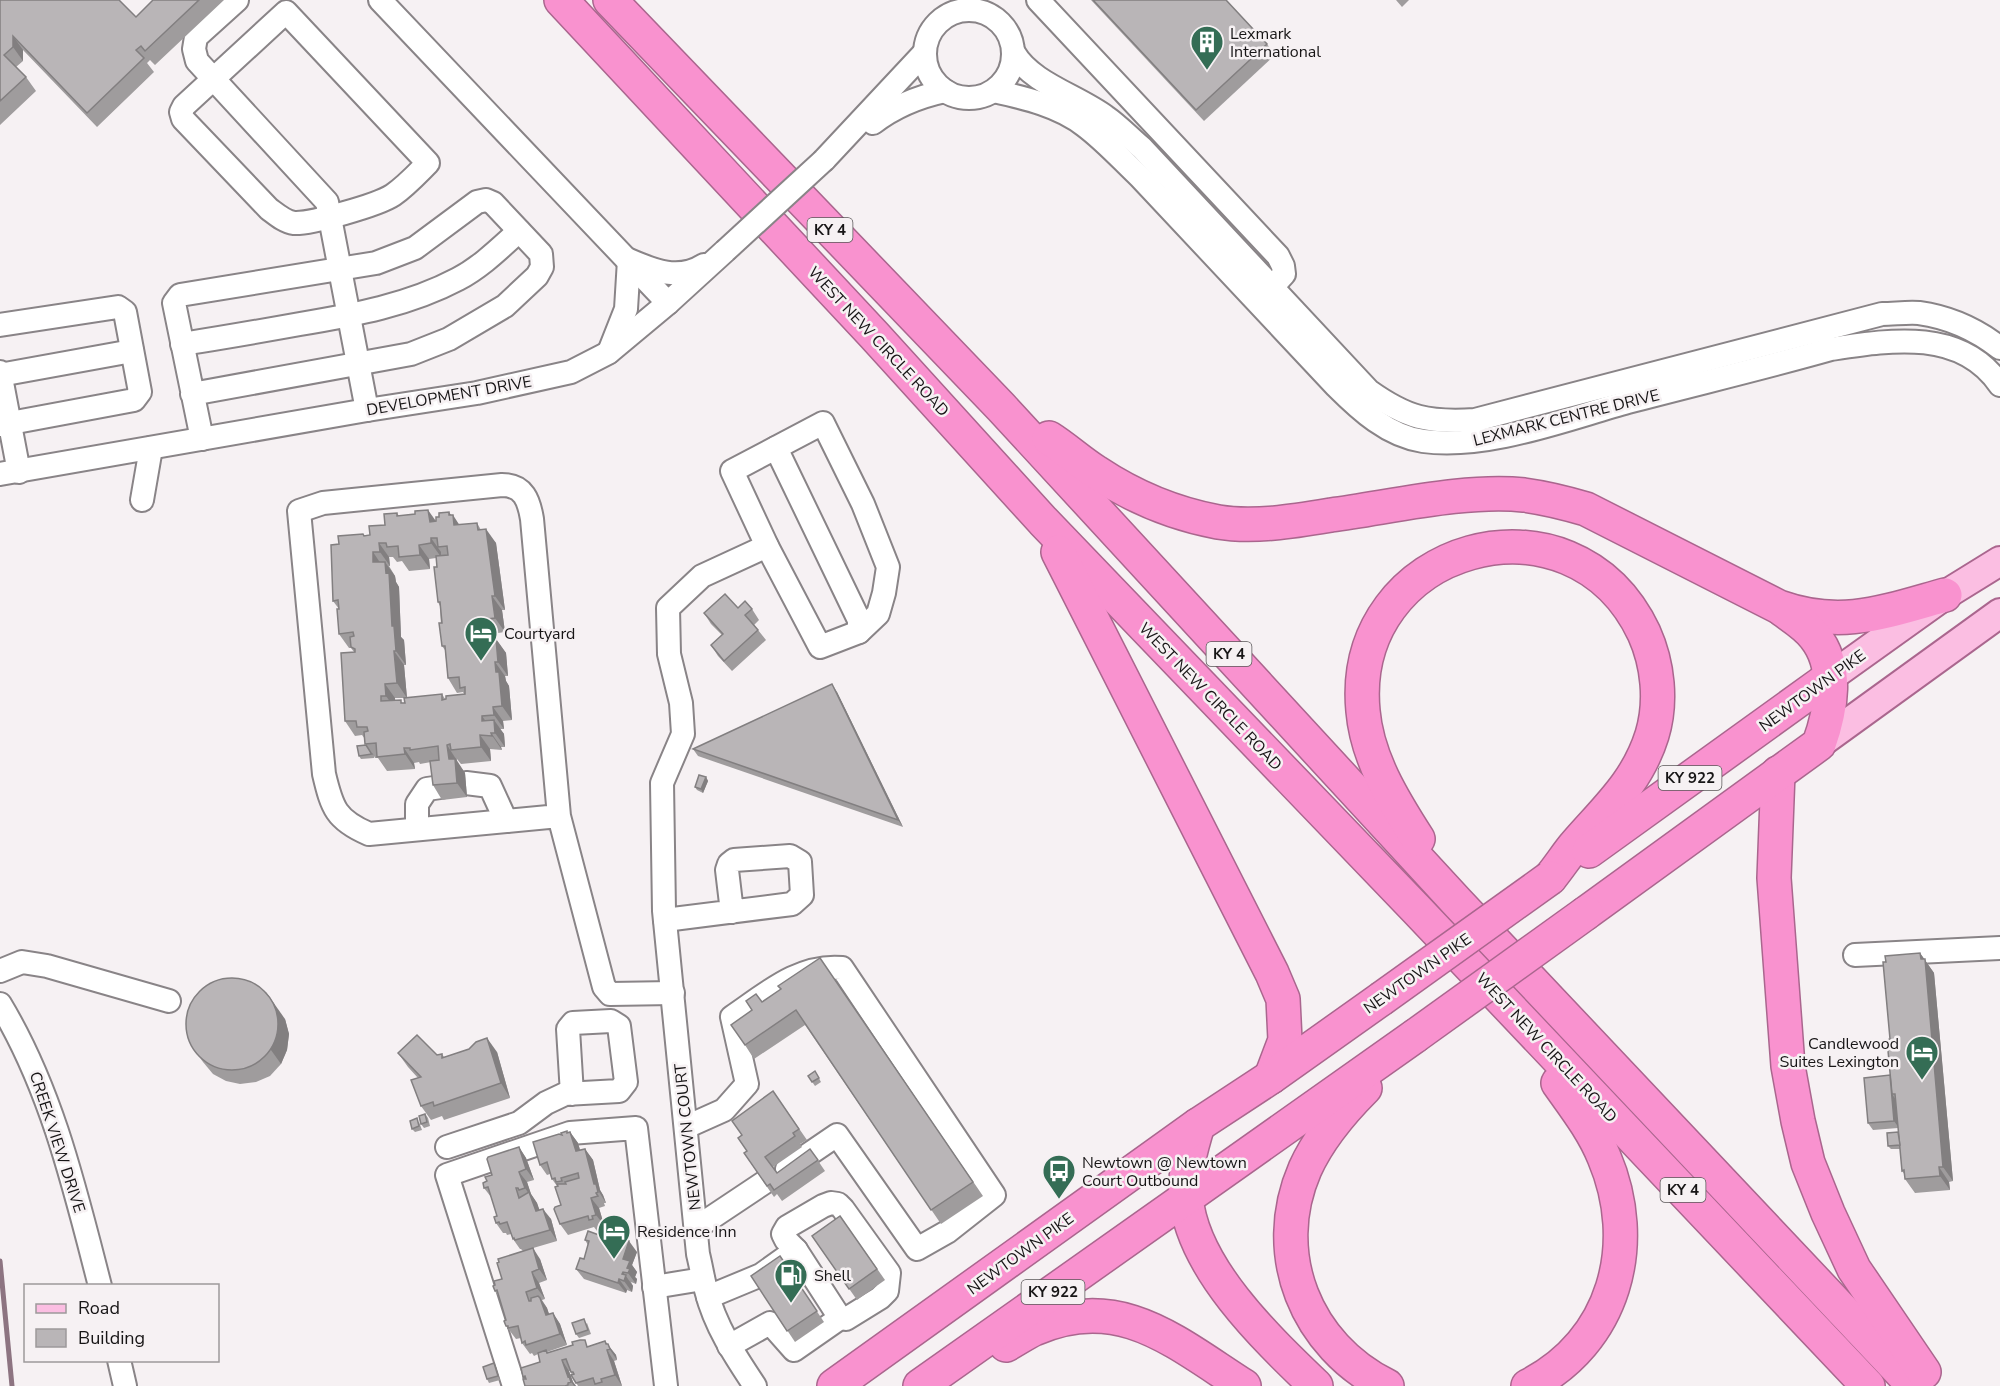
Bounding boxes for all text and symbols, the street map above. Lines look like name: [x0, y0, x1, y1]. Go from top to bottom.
place label: Lexmark International: [1230, 23, 1321, 63]
building icon: Lexmark International: [1189, 24, 1225, 71]
road number: KY 4: [808, 218, 852, 242]
street label: WEST NEW CIRCLE ROAD: [803, 262, 954, 421]
street label: DEVELOPMENT DRIVE: [365, 371, 534, 421]
street label: LEXMARK CENTRE DRIVE: [1471, 384, 1662, 452]
hotel icon: Courtyard: [463, 615, 499, 662]
street label: WEST NEW CIRCLE ROAD: [1134, 618, 1287, 775]
place label: Courtyard: [504, 623, 575, 645]
road number: KY 4: [1206, 642, 1252, 666]
street label: NEWTOWN PIKE: [1755, 645, 1870, 737]
road number: KY 922: [1658, 766, 1722, 790]
street label: NEWTOWN PIKE: [1359, 928, 1476, 1019]
street label: WEST NEW CIRCLE ROAD: [1471, 968, 1622, 1127]
place label: Candlewood Suites Lexington: [1779, 1033, 1899, 1073]
hotel icon: Candlewood Suites Lexington: [1904, 1034, 1940, 1081]
street label: NEWTOWN COURT: [669, 1062, 707, 1212]
street label: CREEK VIEW DRIVE: [24, 1069, 90, 1216]
place label: Newtown @ Newtown Court Outbound: [1082, 1152, 1247, 1192]
bus stop icon: Newtown @ Newtown Court Outbound: [1041, 1153, 1077, 1200]
road number: KY 4: [1660, 1178, 1706, 1202]
street label: NEWTOWN PIKE: [963, 1208, 1078, 1300]
hotel icon: Residence Inn: [596, 1213, 632, 1260]
place label: Residence Inn: [637, 1221, 737, 1243]
fuel station icon: Shell: [773, 1257, 809, 1304]
place label: Shell: [814, 1265, 851, 1287]
road number: KY 922: [1022, 1280, 1084, 1304]
legend: [24, 1284, 219, 1362]
text: Road: [78, 1296, 120, 1320]
text: Building: [78, 1326, 145, 1350]

